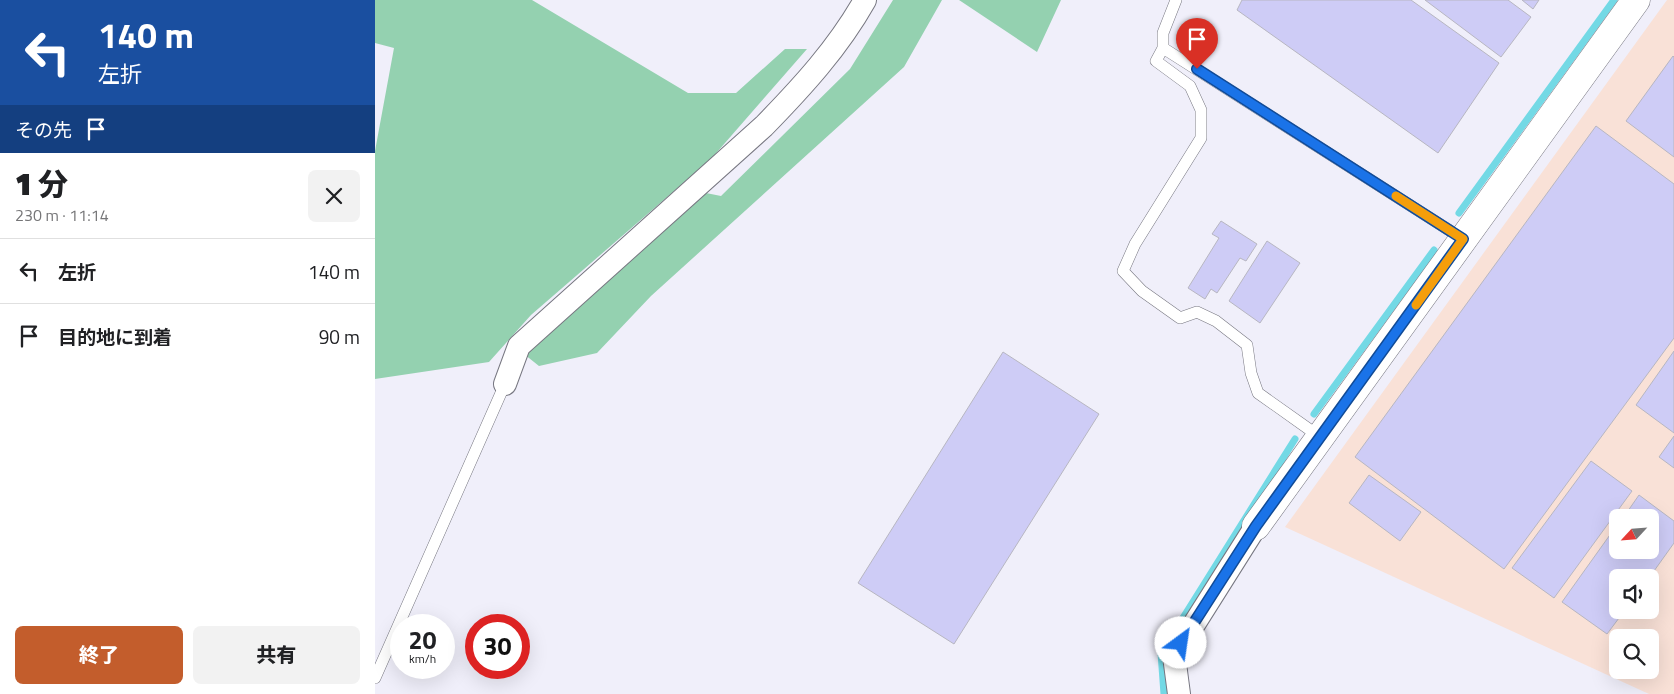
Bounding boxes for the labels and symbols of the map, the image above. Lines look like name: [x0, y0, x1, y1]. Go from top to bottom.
pin: [1176, 18, 1218, 69]
north arrow: [1609, 509, 1659, 559]
speed limit sign: 30: [465, 614, 530, 679]
position arrow: [1154, 616, 1206, 668]

